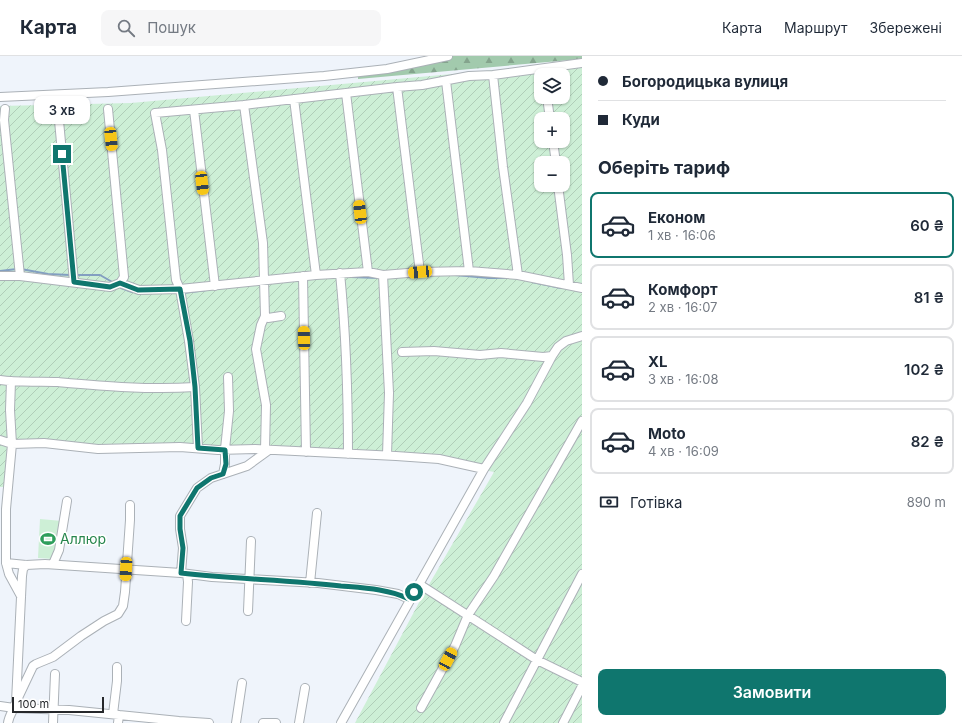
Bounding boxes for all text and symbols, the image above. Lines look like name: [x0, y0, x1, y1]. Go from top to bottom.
search box: [101, 10, 381, 46]
text: Карта: [20, 16, 77, 39]
icon: search: [115, 17, 137, 39]
text: Пошук: [147, 18, 196, 37]
text: Карта: [722, 19, 762, 36]
text: Маршрут: [784, 19, 848, 36]
text: Збережені: [870, 19, 942, 36]
map controls: [534, 68, 570, 192]
button: layers: [534, 68, 570, 104]
text: Богородицька вулиця: [622, 72, 788, 91]
callout: 3 хв: [34, 96, 90, 124]
text: 3 хв: [49, 102, 75, 118]
text: Куди: [622, 110, 660, 129]
button: +: [534, 112, 570, 148]
car: [104, 126, 118, 152]
route end: [53, 145, 71, 163]
button: −: [534, 156, 570, 192]
text: Оберіть тариф: [598, 157, 730, 178]
car: [195, 170, 209, 196]
car: [353, 199, 367, 225]
icon: car: [600, 207, 636, 243]
text: Економ: [648, 208, 705, 227]
text: 60 ₴: [910, 216, 944, 235]
text: 1 хв · 16:06: [648, 227, 716, 243]
car: [408, 265, 432, 279]
icon: car: [600, 279, 636, 315]
text: Комфорт: [648, 280, 718, 299]
text: 81 ₴: [914, 288, 944, 307]
text: 2 хв · 16:07: [648, 299, 717, 315]
car: [298, 326, 310, 350]
icon: car: [600, 351, 636, 387]
text: XL: [648, 352, 668, 371]
text: 102 ₴: [904, 360, 944, 379]
text: 3 хв · 16:08: [648, 371, 719, 387]
icon: car: [600, 423, 636, 459]
text: Moto: [648, 424, 686, 443]
text: 82 ₴: [911, 432, 944, 451]
text: 4 хв · 16:09: [648, 443, 719, 459]
icon: cash: [598, 491, 620, 513]
text: Готівка: [630, 493, 682, 512]
text: 890 m: [907, 494, 946, 510]
sports icon: Аллюр: [39, 530, 57, 548]
place label: Аллюр: [60, 530, 106, 547]
car: [119, 557, 133, 581]
route start: [405, 583, 423, 601]
car: [437, 646, 459, 672]
button: Замовити: [598, 669, 946, 715]
scale bar: [12, 695, 104, 714]
text: 100 m: [18, 697, 49, 711]

